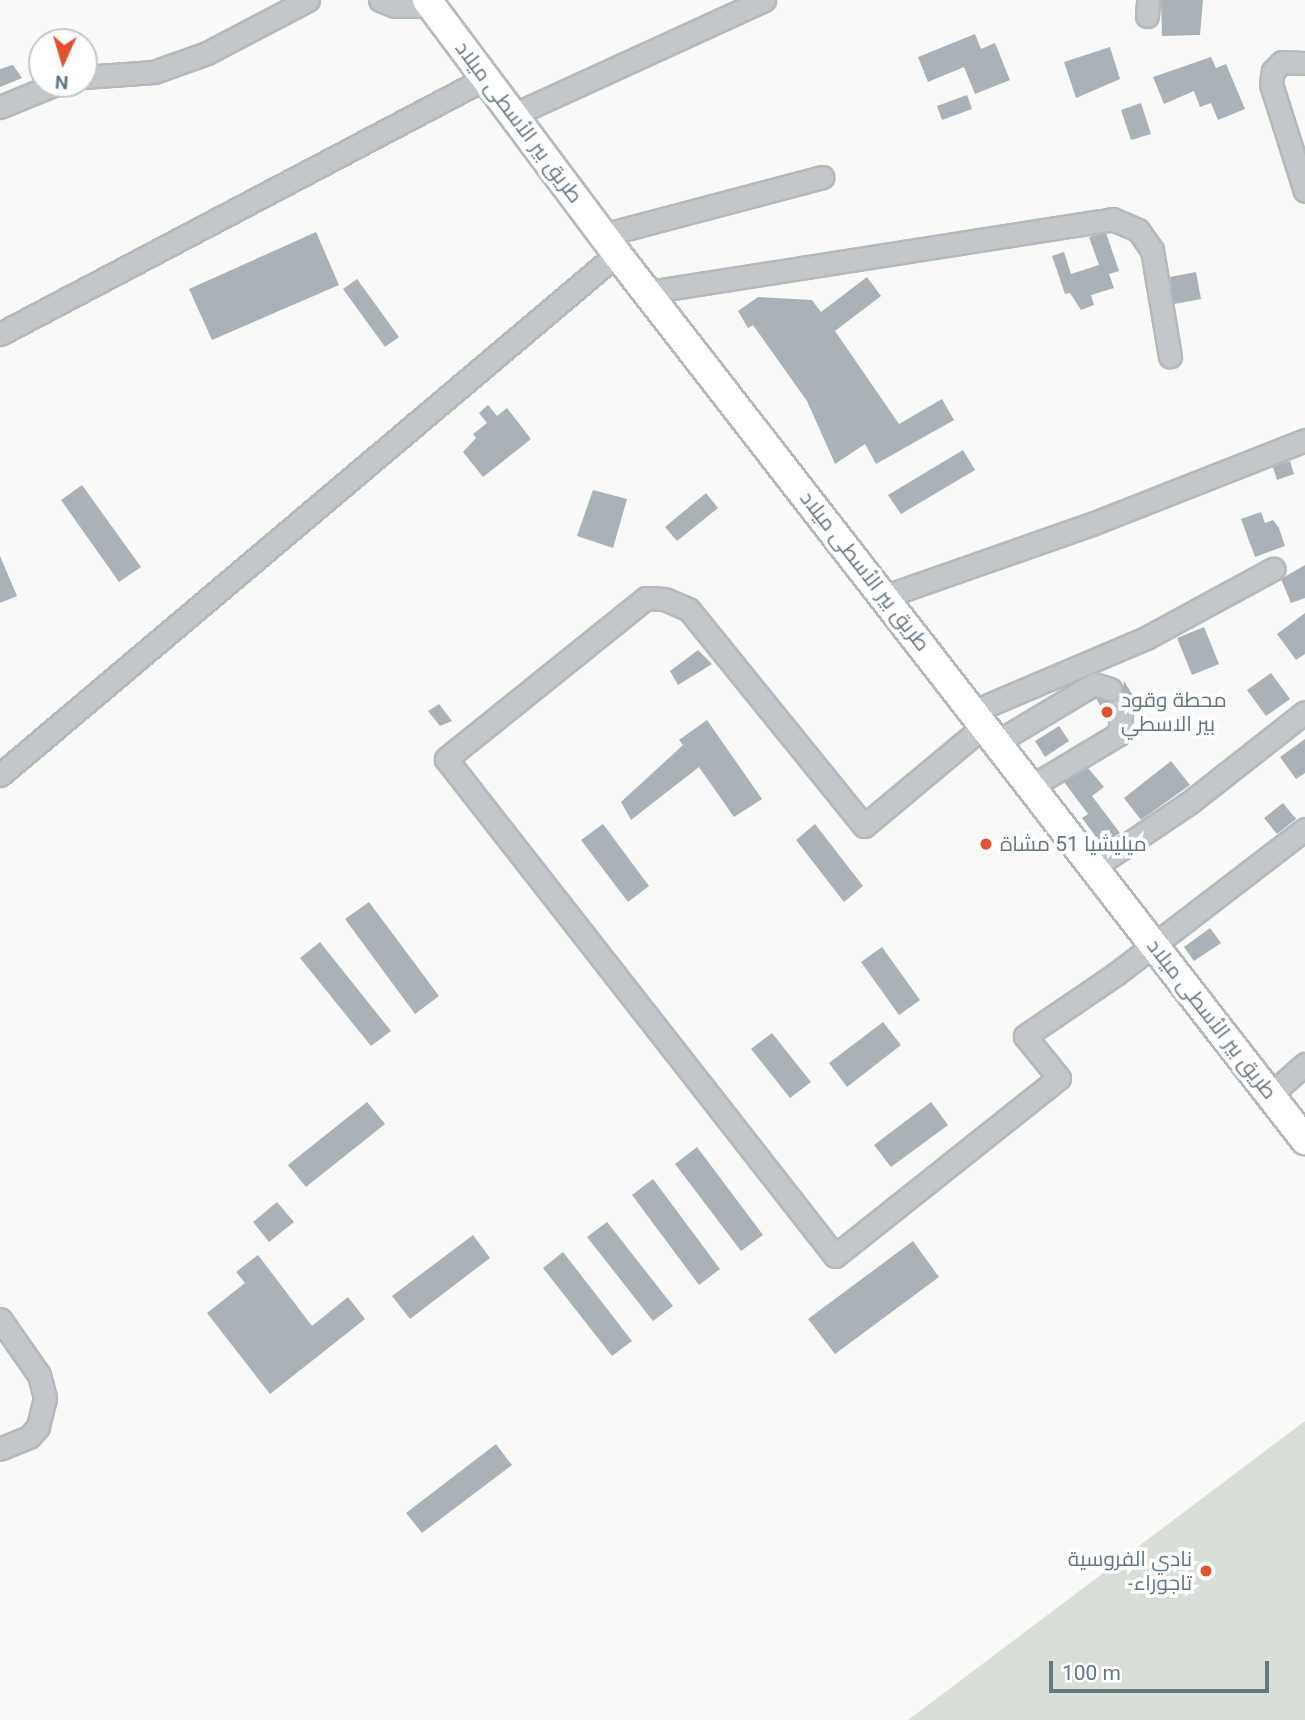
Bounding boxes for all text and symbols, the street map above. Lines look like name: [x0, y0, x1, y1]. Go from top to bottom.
north arrow: [28, 28, 98, 98]
street label: طريق بير الأسطى ميلاد: [450, 36, 588, 208]
text: N: [54, 71, 69, 94]
street label: طريق بير الأسطى ميلاد: [795, 486, 935, 656]
place label: محطة وقود بير الاسطي: [1121, 687, 1227, 737]
marker: محطة وقود بير الاسطي: [1099, 704, 1115, 720]
place label: ميليشيا 51 مشاة: [1000, 831, 1147, 857]
marker: ميليشيا 51 مشاة: [978, 836, 994, 852]
street label: طريق بير الأسطى ميلاد: [1142, 934, 1282, 1104]
place label: نادي الفروسية -تاجوراء: [1068, 1546, 1192, 1596]
marker: نادي الفروسية -تاجوراء: [1198, 1563, 1214, 1579]
scale bar: [1053, 1646, 1274, 1690]
text: 100 m: [1062, 1661, 1121, 1685]

